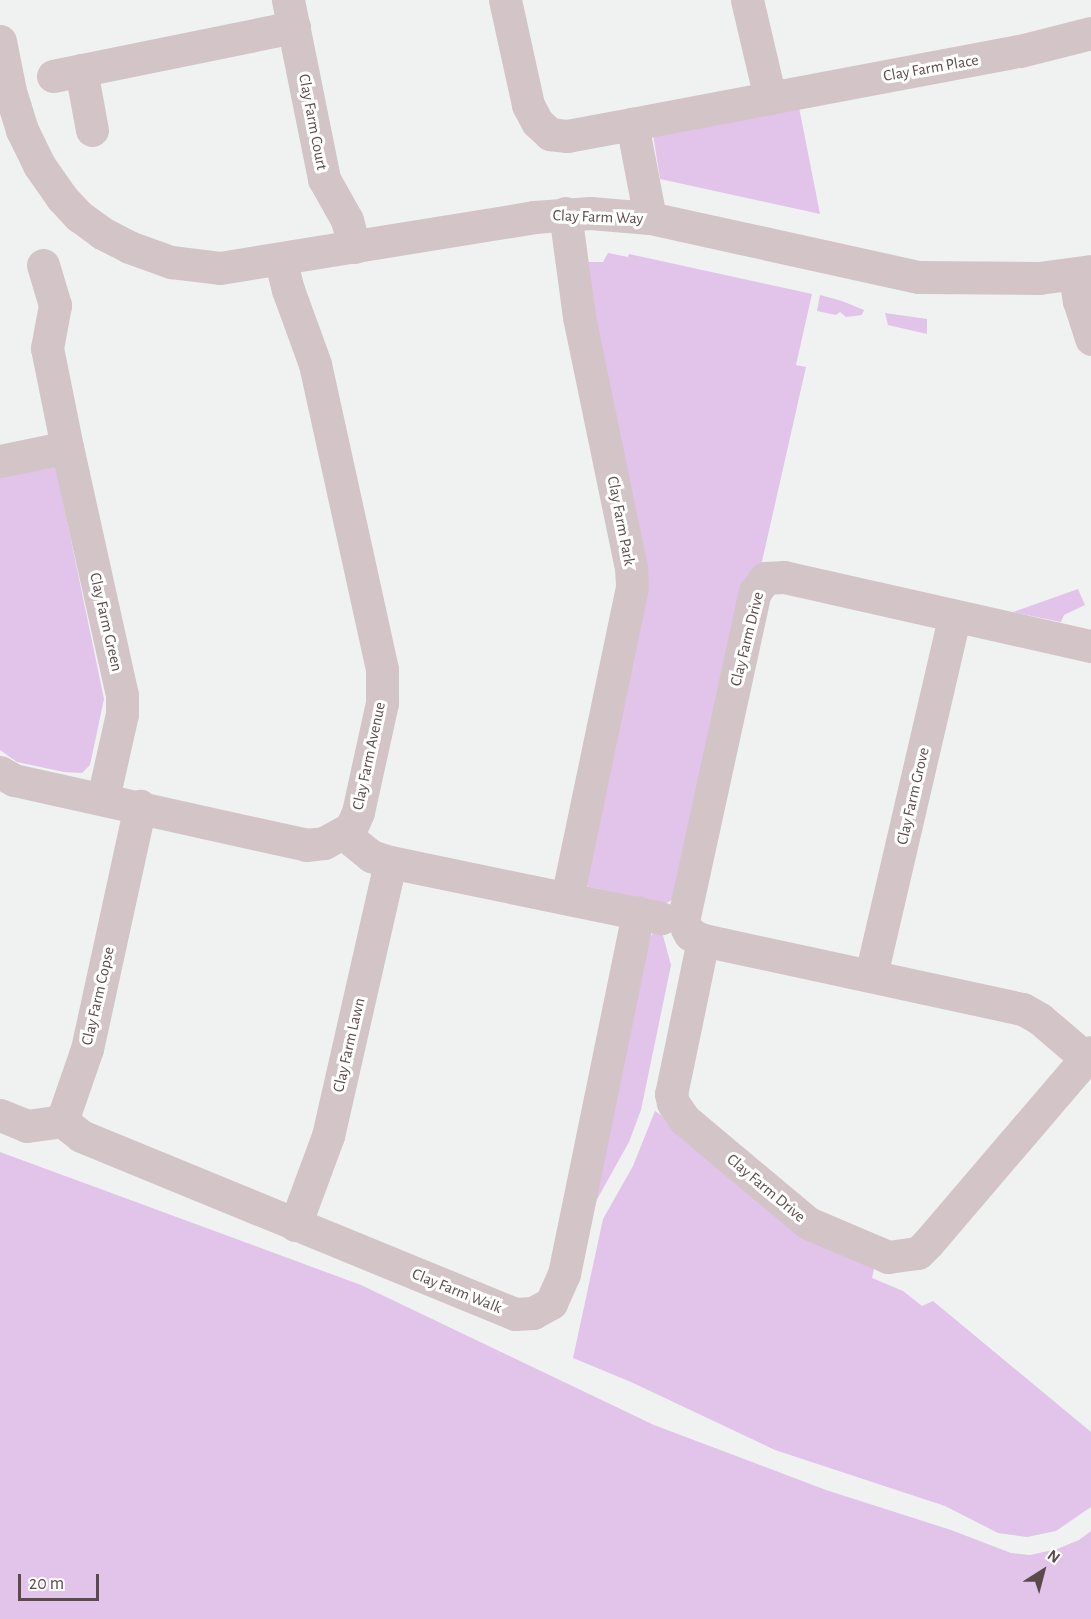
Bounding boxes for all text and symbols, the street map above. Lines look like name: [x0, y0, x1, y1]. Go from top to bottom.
street label: Clay Farm Place: [882, 50, 980, 86]
street label: Clay Farm Court: [294, 72, 332, 172]
street label: Clay Farm Way: [552, 206, 644, 228]
street label: Clay Farm Park: [603, 475, 639, 567]
street label: Clay Farm Green: [85, 571, 127, 673]
street label: Clay Farm Drive: [726, 590, 768, 688]
street label: Clay Farm Avenue: [348, 700, 390, 812]
street label: Clay Farm Grove: [892, 745, 934, 847]
street label: Clay Farm Copse: [77, 945, 119, 1047]
street label: Clay Farm Lawn: [329, 996, 369, 1094]
street label: Clay Farm Drive: [723, 1150, 809, 1226]
street label: Clay Farm Walk: [409, 1264, 505, 1318]
north arrow: [1013, 1541, 1073, 1601]
text: N: [1044, 1547, 1063, 1566]
scale bar: [21, 1562, 102, 1600]
text: 20 m: [29, 1575, 64, 1593]

